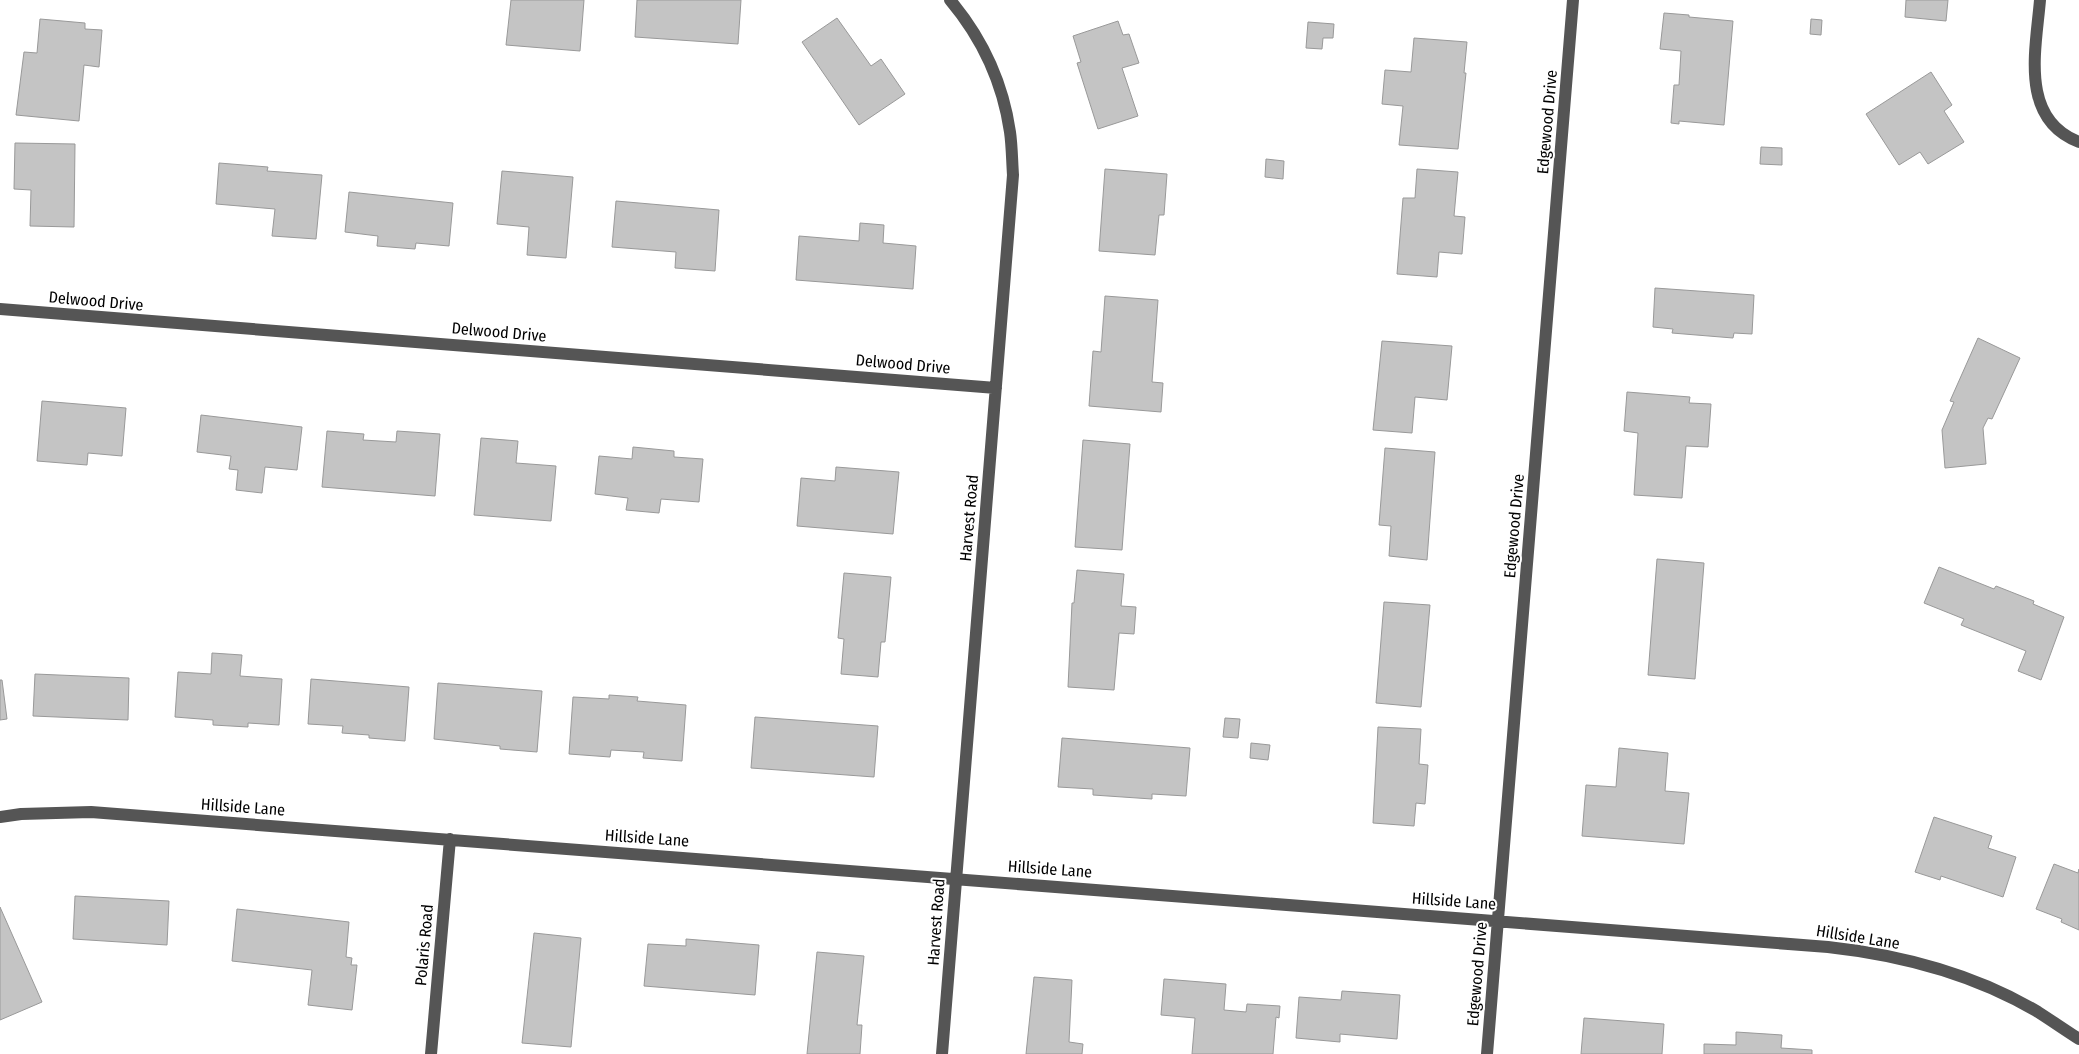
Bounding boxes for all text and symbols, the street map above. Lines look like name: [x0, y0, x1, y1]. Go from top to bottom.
street label: Edgewood Drive: [1533, 69, 1561, 175]
street label: Delwood Drive: [48, 287, 144, 315]
street label: Delwood Drive: [451, 318, 547, 346]
street label: Delwood Drive: [855, 350, 951, 378]
street label: Edgewood Drive: [1500, 473, 1528, 579]
street label: Harvest Road: [956, 474, 982, 562]
street label: Hillside Lane: [200, 795, 286, 819]
street label: Hillside Lane: [604, 826, 690, 850]
street label: Hillside Lane: [1007, 857, 1093, 881]
street label: Harvest Road: [923, 878, 949, 966]
street label: Hillside Lane: [1411, 889, 1497, 913]
street label: Polaris Road: [411, 903, 437, 987]
street label: Edgewood Drive: [1463, 921, 1491, 1027]
street label: Hillside Lane: [1815, 921, 1901, 953]

